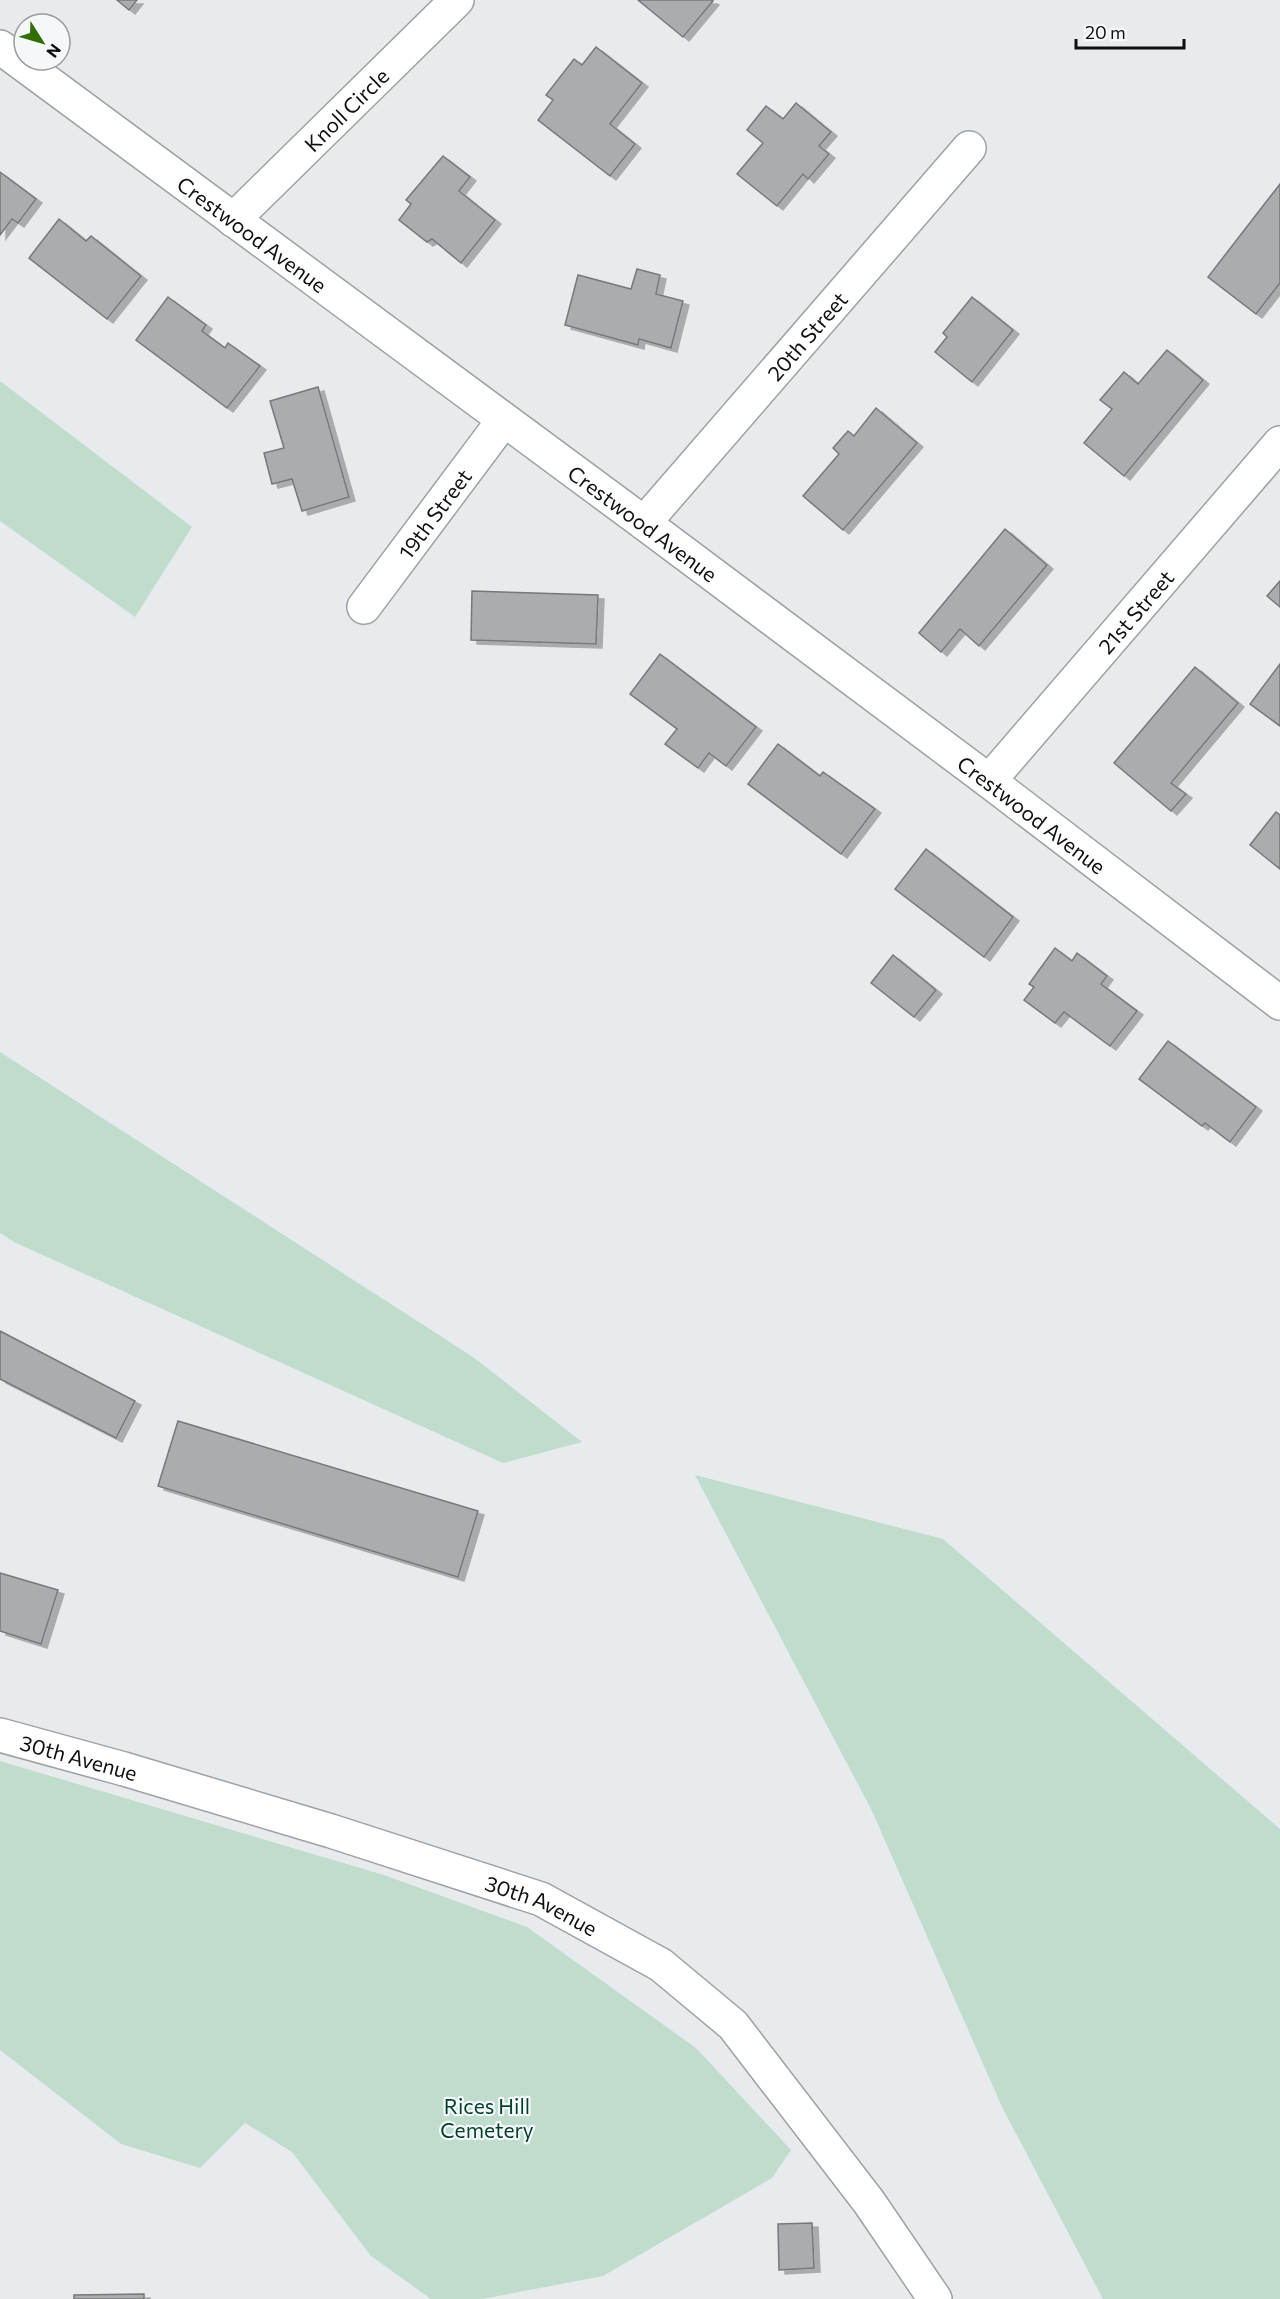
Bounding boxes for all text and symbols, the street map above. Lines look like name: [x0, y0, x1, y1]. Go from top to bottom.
north arrow: [12, 12, 72, 72]
scale bar: [1076, 12, 1184, 50]
text: 20 m: [1085, 21, 1126, 43]
text: N: [43, 41, 66, 62]
street label: Knoll Circle: [298, 63, 393, 156]
street label: Crestwood Avenue: [173, 170, 332, 297]
street label: 20th Street: [761, 286, 852, 385]
street label: Crestwood Avenue: [564, 459, 723, 586]
street label: 19th Street: [392, 463, 476, 563]
street label: 21st Street: [1092, 564, 1178, 658]
street label: Crestwood Avenue: [953, 750, 1111, 878]
street label: 30th Avenue: [18, 1729, 141, 1785]
street label: 30th Avenue: [482, 1869, 602, 1940]
park label: Rices Hill Cemetery: [440, 2093, 534, 2142]

